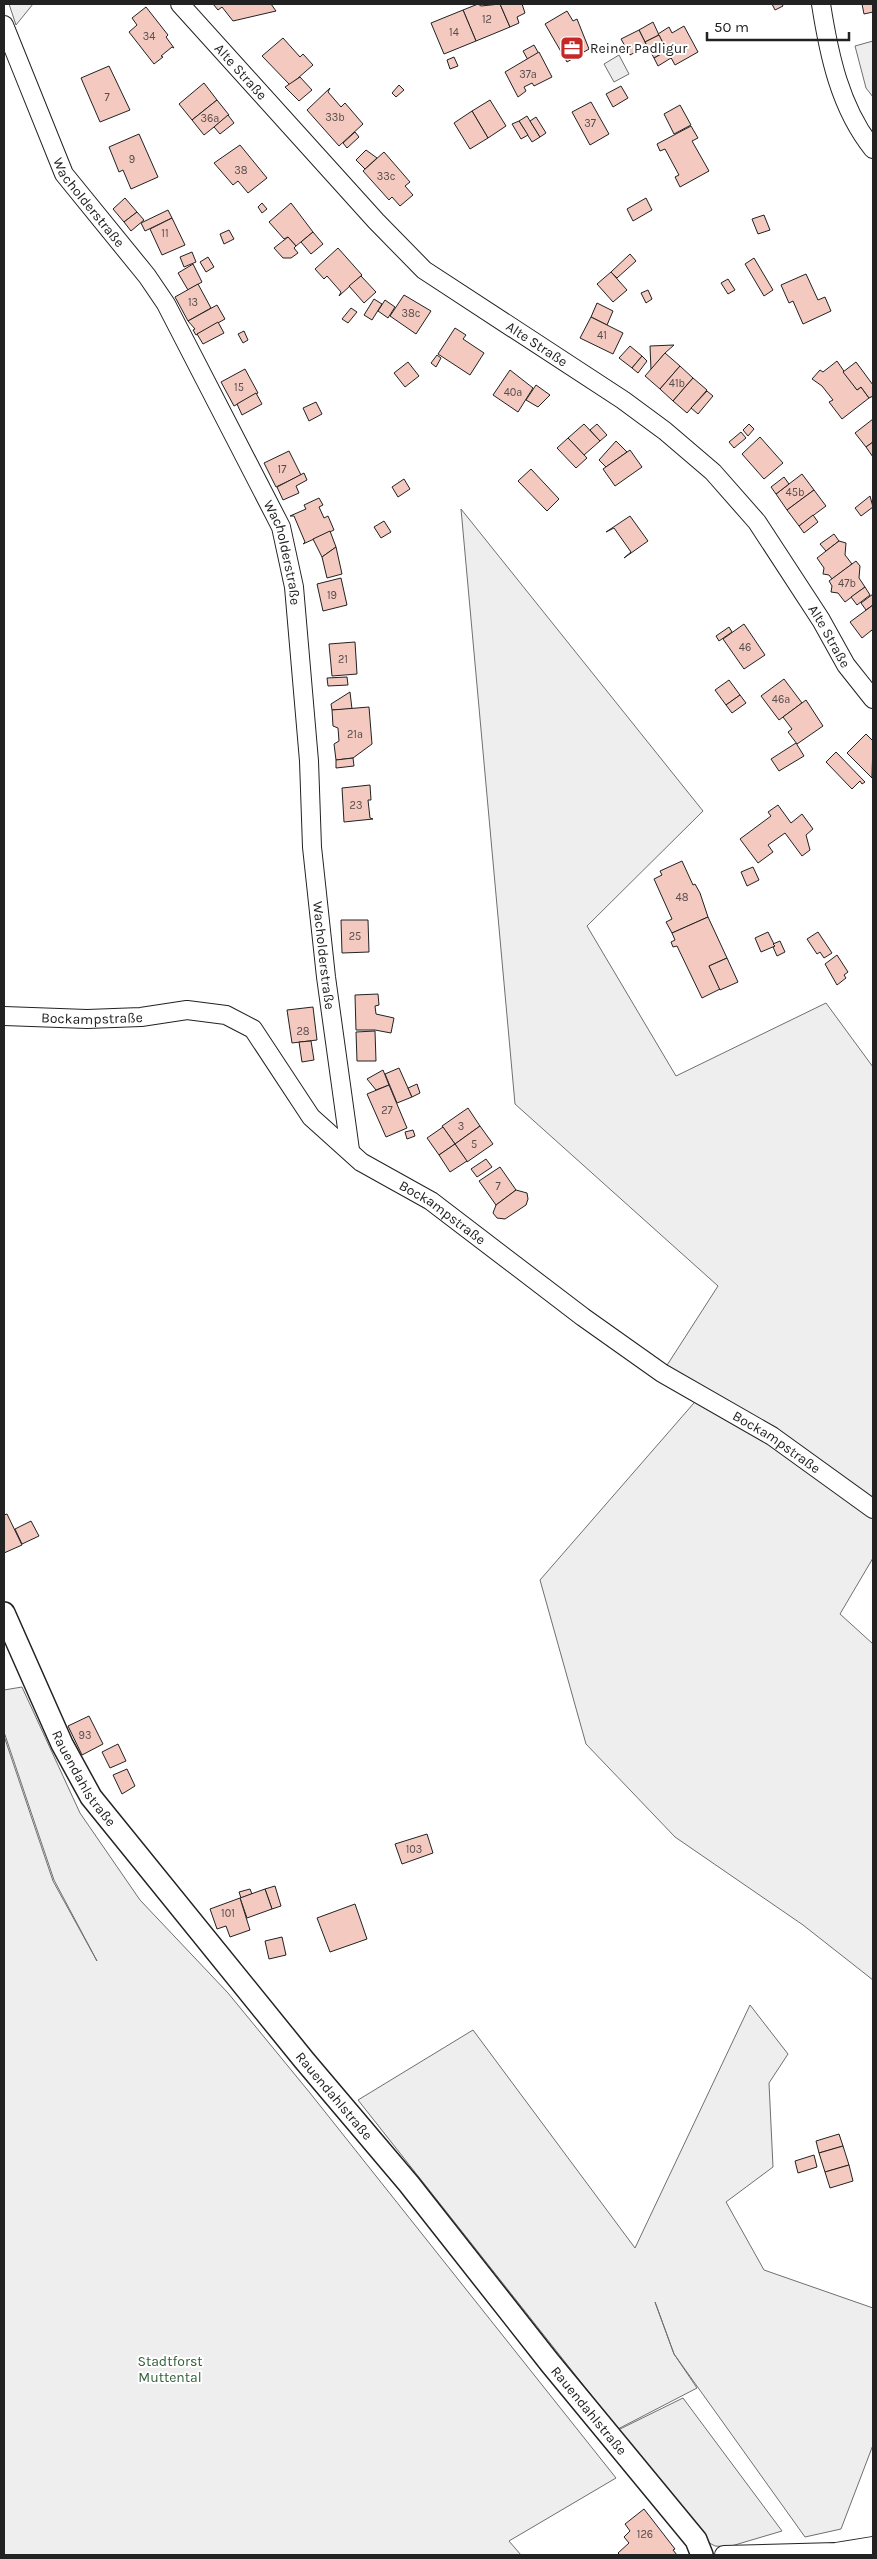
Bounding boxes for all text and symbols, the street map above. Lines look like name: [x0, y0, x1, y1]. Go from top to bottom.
scale bar: [707, 10, 850, 42]
house number: 12: [482, 13, 492, 26]
text: 50 m: [714, 18, 749, 36]
house number: 14: [449, 26, 459, 39]
house number: 34: [143, 30, 155, 43]
office icon: Reiner Padligur: [559, 35, 585, 61]
street label: Alte Straße: [211, 40, 270, 104]
place label: Reiner Padligur: [590, 40, 688, 57]
house number: 37a: [519, 68, 537, 81]
house number: 7: [104, 91, 110, 104]
house number: 33b: [325, 111, 345, 124]
house number: 36a: [201, 112, 219, 125]
house number: 37: [584, 117, 596, 130]
house number: 9: [129, 153, 135, 166]
street label: Wacholderstraße: [49, 155, 128, 251]
house number: 38: [234, 164, 248, 177]
house number: 33c: [377, 170, 396, 183]
house number: 11: [161, 227, 169, 240]
house number: 13: [188, 296, 198, 309]
house number: 38c: [402, 307, 421, 320]
street label: Alte Straße: [503, 318, 571, 371]
house number: 41: [597, 329, 607, 342]
house number: 41b: [669, 377, 685, 390]
house number: 15: [234, 381, 244, 394]
house number: 40a: [504, 386, 522, 399]
house number: 17: [278, 463, 286, 476]
house number: 45b: [786, 486, 804, 499]
street label: Wacholderstraße: [260, 497, 304, 606]
house number: 47b: [838, 577, 856, 590]
house number: 19: [327, 589, 337, 602]
street label: Alte Straße: [804, 602, 854, 671]
house number: 46: [739, 641, 751, 654]
house number: 21: [338, 653, 348, 666]
house number: 46a: [772, 693, 790, 706]
house number: 21a: [347, 728, 363, 741]
house number: 23: [350, 799, 362, 812]
house number: 48: [676, 891, 689, 904]
street label: Wacholderstraße: [309, 900, 338, 1011]
house number: 25: [349, 930, 361, 943]
street label: Bockampstraße: [41, 1009, 143, 1028]
house number: 28: [296, 1025, 310, 1038]
house number: 27: [381, 1104, 393, 1117]
house number: 3: [458, 1120, 464, 1133]
house number: 5: [471, 1138, 477, 1151]
street label: Bockampstraße: [396, 1177, 489, 1249]
house number: 7: [495, 1180, 501, 1193]
street label: Bockampstraße: [730, 1407, 824, 1477]
street label: Rauendahlstraße: [48, 1728, 119, 1830]
house number: 93: [79, 1729, 91, 1742]
house number: 103: [406, 1843, 422, 1856]
house number: 101: [221, 1907, 235, 1920]
street label: Rauendahlstraße: [292, 2049, 376, 2144]
park label: Stadtforst Muttental: [137, 2353, 203, 2386]
street label: Rauendahlstraße: [547, 2363, 630, 2459]
house number: 126: [637, 2528, 653, 2541]

